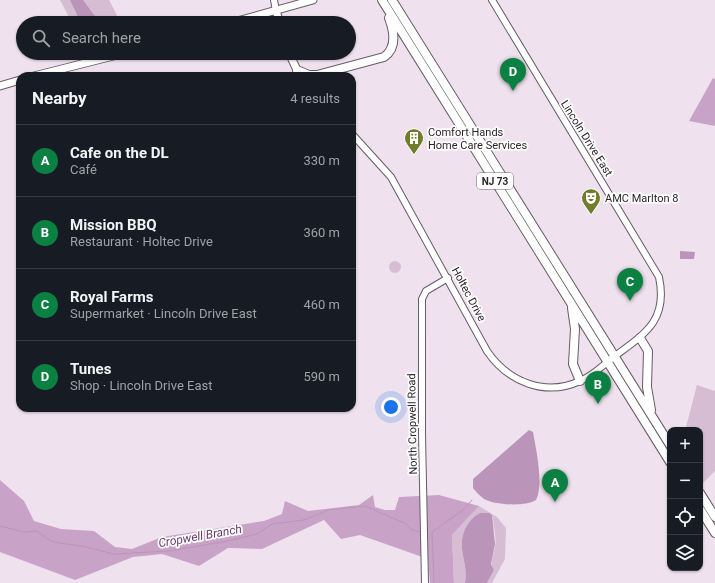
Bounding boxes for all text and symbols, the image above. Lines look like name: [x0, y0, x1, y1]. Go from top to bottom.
search box: [16, 16, 356, 60]
icon: search: [30, 27, 52, 49]
text: Search here: [62, 29, 141, 47]
pin: D: [500, 58, 526, 91]
text: Nearby: [32, 88, 87, 108]
text: 4 results: [290, 91, 340, 106]
street label: Lincoln Drive East: [558, 98, 615, 179]
place label: Comfort Hands Home Care Services: [428, 126, 527, 152]
building icon: Comfort Hands Home Care Services: [403, 127, 425, 155]
text: Cafe on the DL: [70, 144, 169, 162]
text: A: [41, 153, 49, 168]
text: 330 m: [303, 153, 340, 168]
text: Café: [70, 162, 97, 177]
road number: NJ 73: [477, 173, 513, 189]
theatre icon: AMC Marlton 8: [580, 187, 602, 215]
place label: AMC Marlton 8: [605, 192, 678, 205]
text: Mission BBQ: [70, 216, 157, 234]
text: B: [41, 225, 49, 240]
text: 360 m: [303, 225, 340, 240]
text: Restaurant · Holtec Drive: [70, 234, 213, 249]
street label: Holtec Drive: [449, 265, 488, 324]
pin: C: [617, 268, 643, 301]
text: Royal Farms: [70, 288, 153, 306]
text: C: [41, 297, 49, 312]
text: 460 m: [303, 297, 340, 312]
text: Supermarket · Lincoln Drive East: [70, 306, 257, 321]
text: Tunes: [70, 360, 111, 378]
text: D: [41, 369, 49, 384]
text: 590 m: [303, 369, 340, 384]
pin: B: [585, 371, 611, 404]
street label: North Cropwell Road: [405, 373, 420, 475]
text: Shop · Lincoln Drive East: [70, 378, 212, 393]
your location: [381, 397, 401, 417]
map controls: [667, 427, 703, 571]
button: +: [667, 427, 703, 463]
button: −: [667, 463, 703, 499]
pin: A: [542, 469, 568, 502]
button: locate: [667, 499, 703, 535]
water label: Cropwell Branch: [157, 522, 243, 550]
button: layers: [667, 535, 703, 571]

